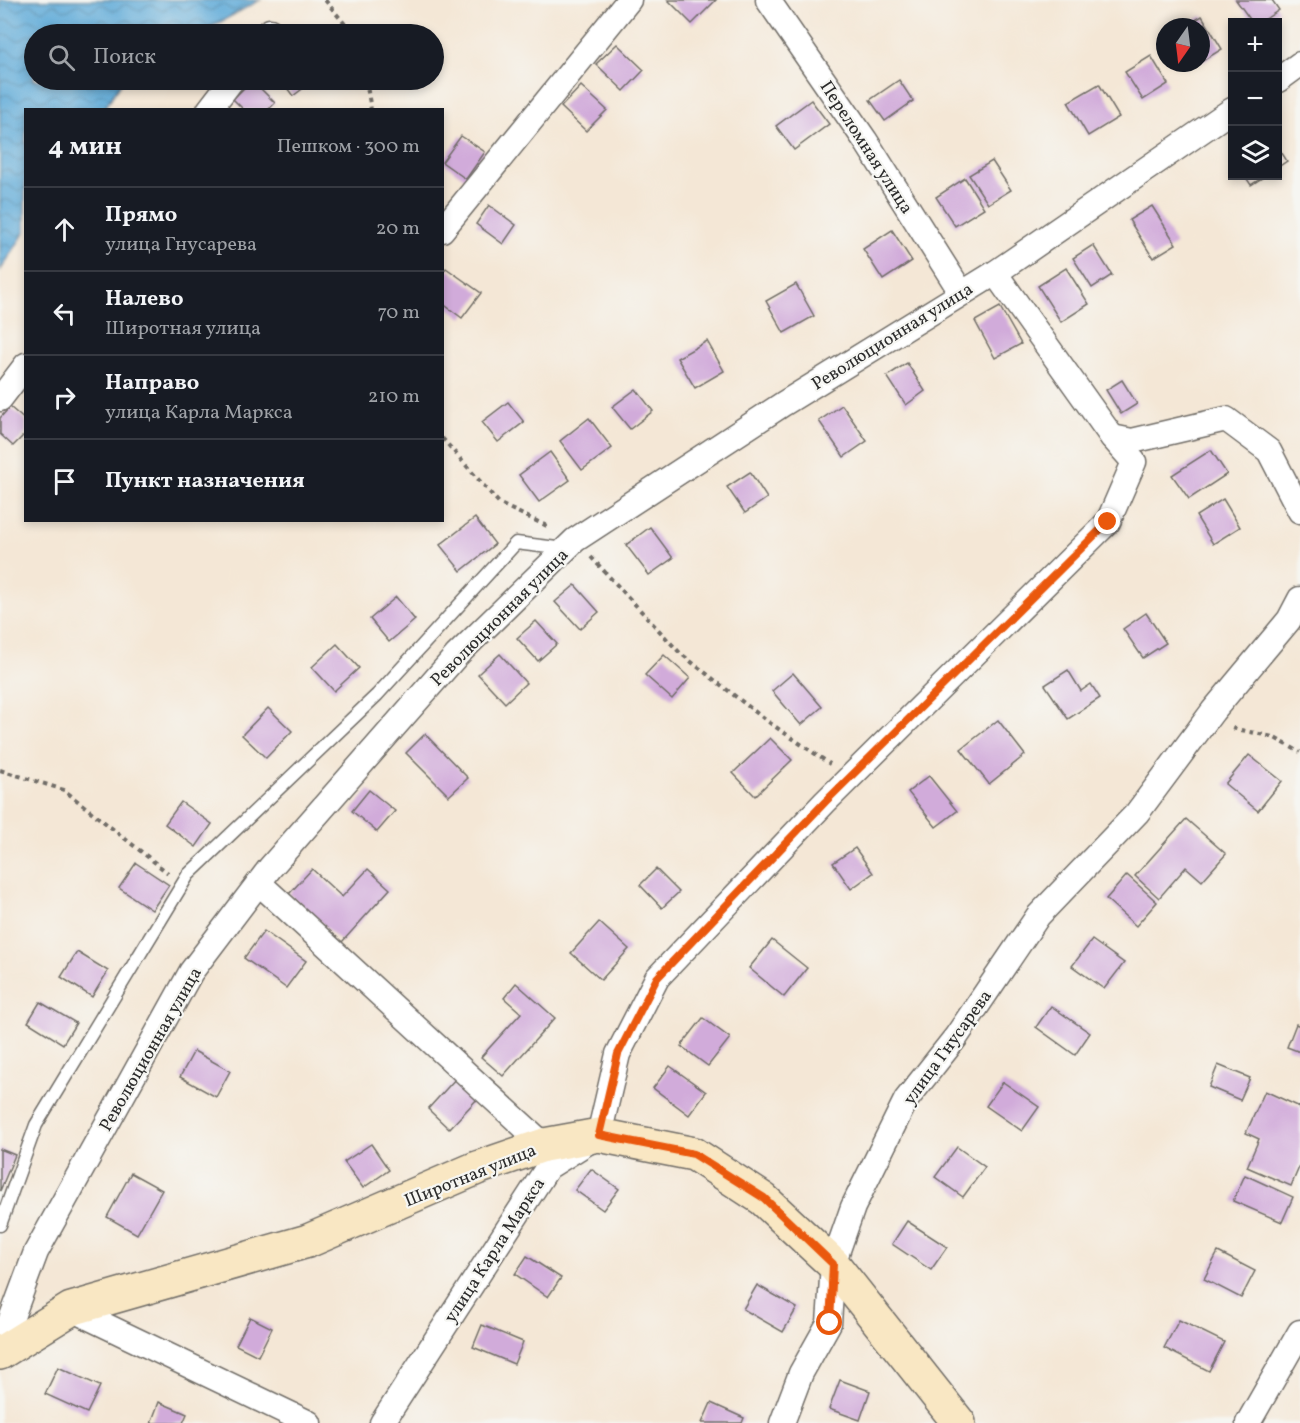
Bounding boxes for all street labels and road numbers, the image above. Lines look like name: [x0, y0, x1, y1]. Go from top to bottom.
street label: Переломная улица: [813, 76, 918, 220]
street label: Революционная улица: [807, 277, 978, 397]
street label: Революционная улица: [425, 543, 575, 693]
street label: Революционная улица: [94, 963, 209, 1136]
street label: улица Гнусарева: [898, 985, 999, 1111]
street label: Широтная улица: [401, 1138, 540, 1214]
street label: улица Карла Маркса: [439, 1173, 552, 1328]

